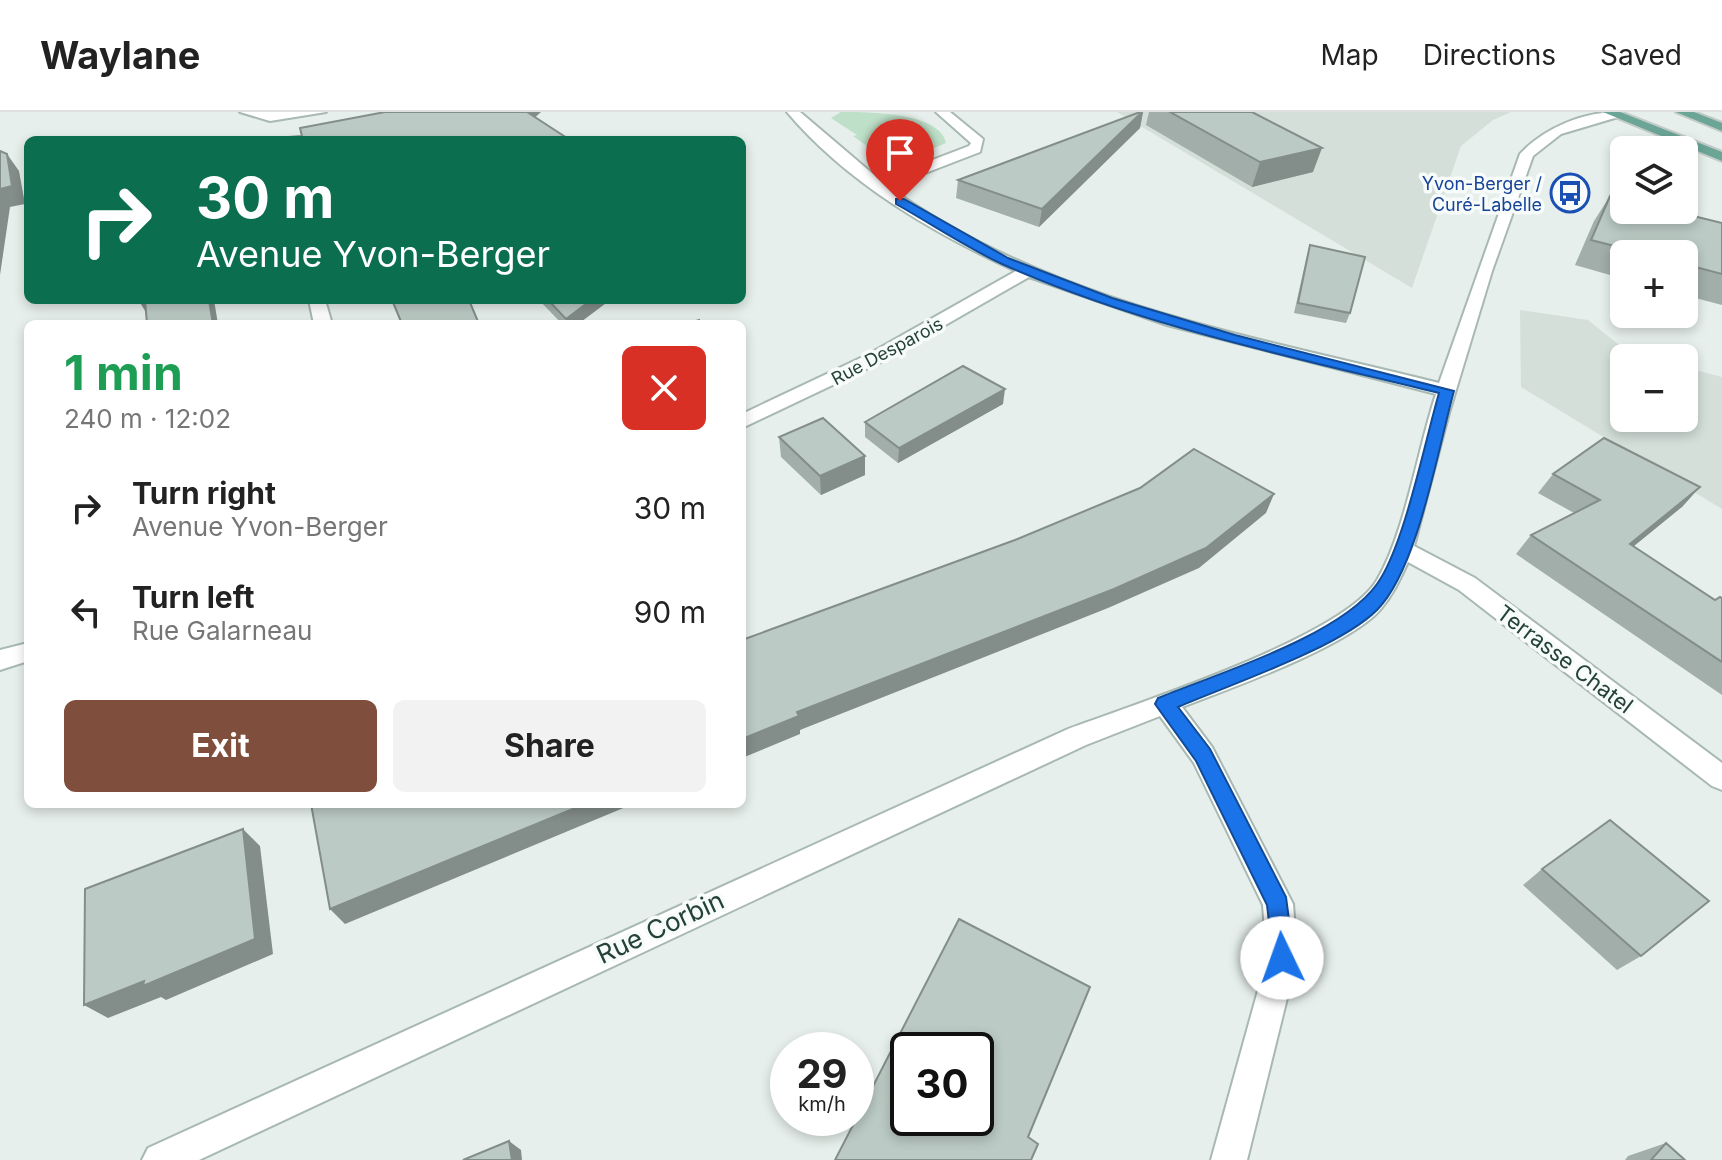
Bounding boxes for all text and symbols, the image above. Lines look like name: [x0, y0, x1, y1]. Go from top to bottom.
text: Waylane: [40, 32, 200, 78]
text: Map: [1320, 38, 1379, 72]
text: Directions: [1423, 38, 1556, 72]
text: Saved: [1600, 38, 1682, 72]
pin: [866, 119, 934, 201]
icon: arrive: [878, 131, 922, 175]
map controls: [1610, 136, 1698, 432]
button: layers: [1610, 136, 1698, 224]
text: 30 m: [196, 164, 334, 232]
icon: right: [64, 168, 168, 272]
bus stop icon: Yvon-Berger / Curé-Labelle: [1549, 172, 1591, 214]
place label: Yvon-Berger / Curé-Labelle: [1422, 173, 1543, 215]
text: Avenue Yvon-Berger: [196, 232, 550, 276]
button: +: [1610, 240, 1698, 328]
street label: Rue Desparois: [828, 313, 946, 389]
text: 1 min: [64, 343, 183, 402]
button: −: [1610, 344, 1698, 432]
button: close: [622, 346, 706, 430]
text: 240 m · 12:02: [64, 403, 231, 434]
text: Turn right: [132, 475, 276, 511]
icon: right: [64, 486, 108, 530]
text: 30 m: [634, 490, 706, 526]
text: Avenue Yvon-Berger: [132, 511, 388, 542]
text: Turn left: [132, 579, 254, 615]
icon: left: [64, 590, 108, 634]
text: 90 m: [634, 594, 706, 630]
street label: Terrasse Chatel: [1492, 599, 1638, 719]
text: Rue Galarneau: [132, 615, 312, 646]
button: Exit: [64, 700, 377, 792]
button: Share: [393, 700, 706, 792]
street label: Rue Corbin: [591, 884, 729, 970]
position arrow: [1240, 916, 1324, 1000]
speed limit sign: 30: [890, 1032, 994, 1136]
text: 29: [796, 1049, 848, 1098]
text: km/h: [798, 1092, 846, 1116]

